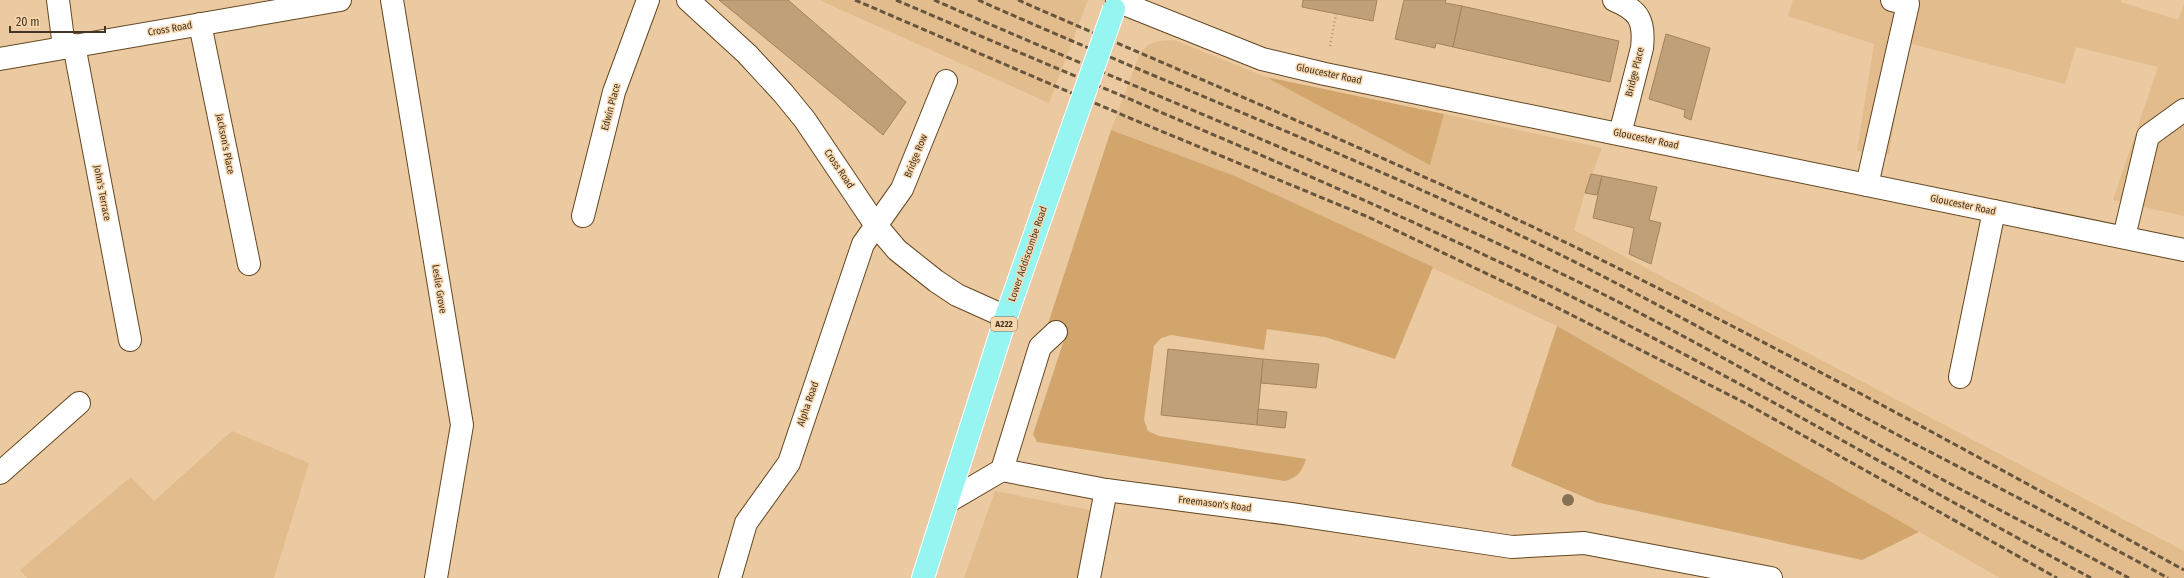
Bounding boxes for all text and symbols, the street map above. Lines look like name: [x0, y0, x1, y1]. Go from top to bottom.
scale bar: [10, 8, 105, 34]
text: 20 m: [16, 15, 40, 29]
street label: Cross Road: [147, 19, 193, 39]
street label: Bridge Place: [1623, 46, 1647, 98]
street label: Gloucester Road: [1295, 61, 1363, 87]
street label: Edwin Place: [599, 82, 623, 132]
street label: Jackson's Place: [213, 113, 237, 175]
street label: Gloucester Road: [1612, 126, 1680, 152]
street label: Bridge Row: [902, 132, 930, 179]
street label: Cross Road: [821, 147, 857, 191]
street label: John's Terrace: [91, 164, 113, 222]
street label: Gloucester Road: [1929, 192, 1997, 218]
street label: Lower Addiscombe Road: [1006, 205, 1050, 303]
street label: Leslie Grove: [429, 264, 449, 314]
road number: A222: [991, 317, 1017, 331]
street label: Alpha Road: [795, 380, 821, 428]
street label: Freemason's Road: [1178, 494, 1252, 514]

